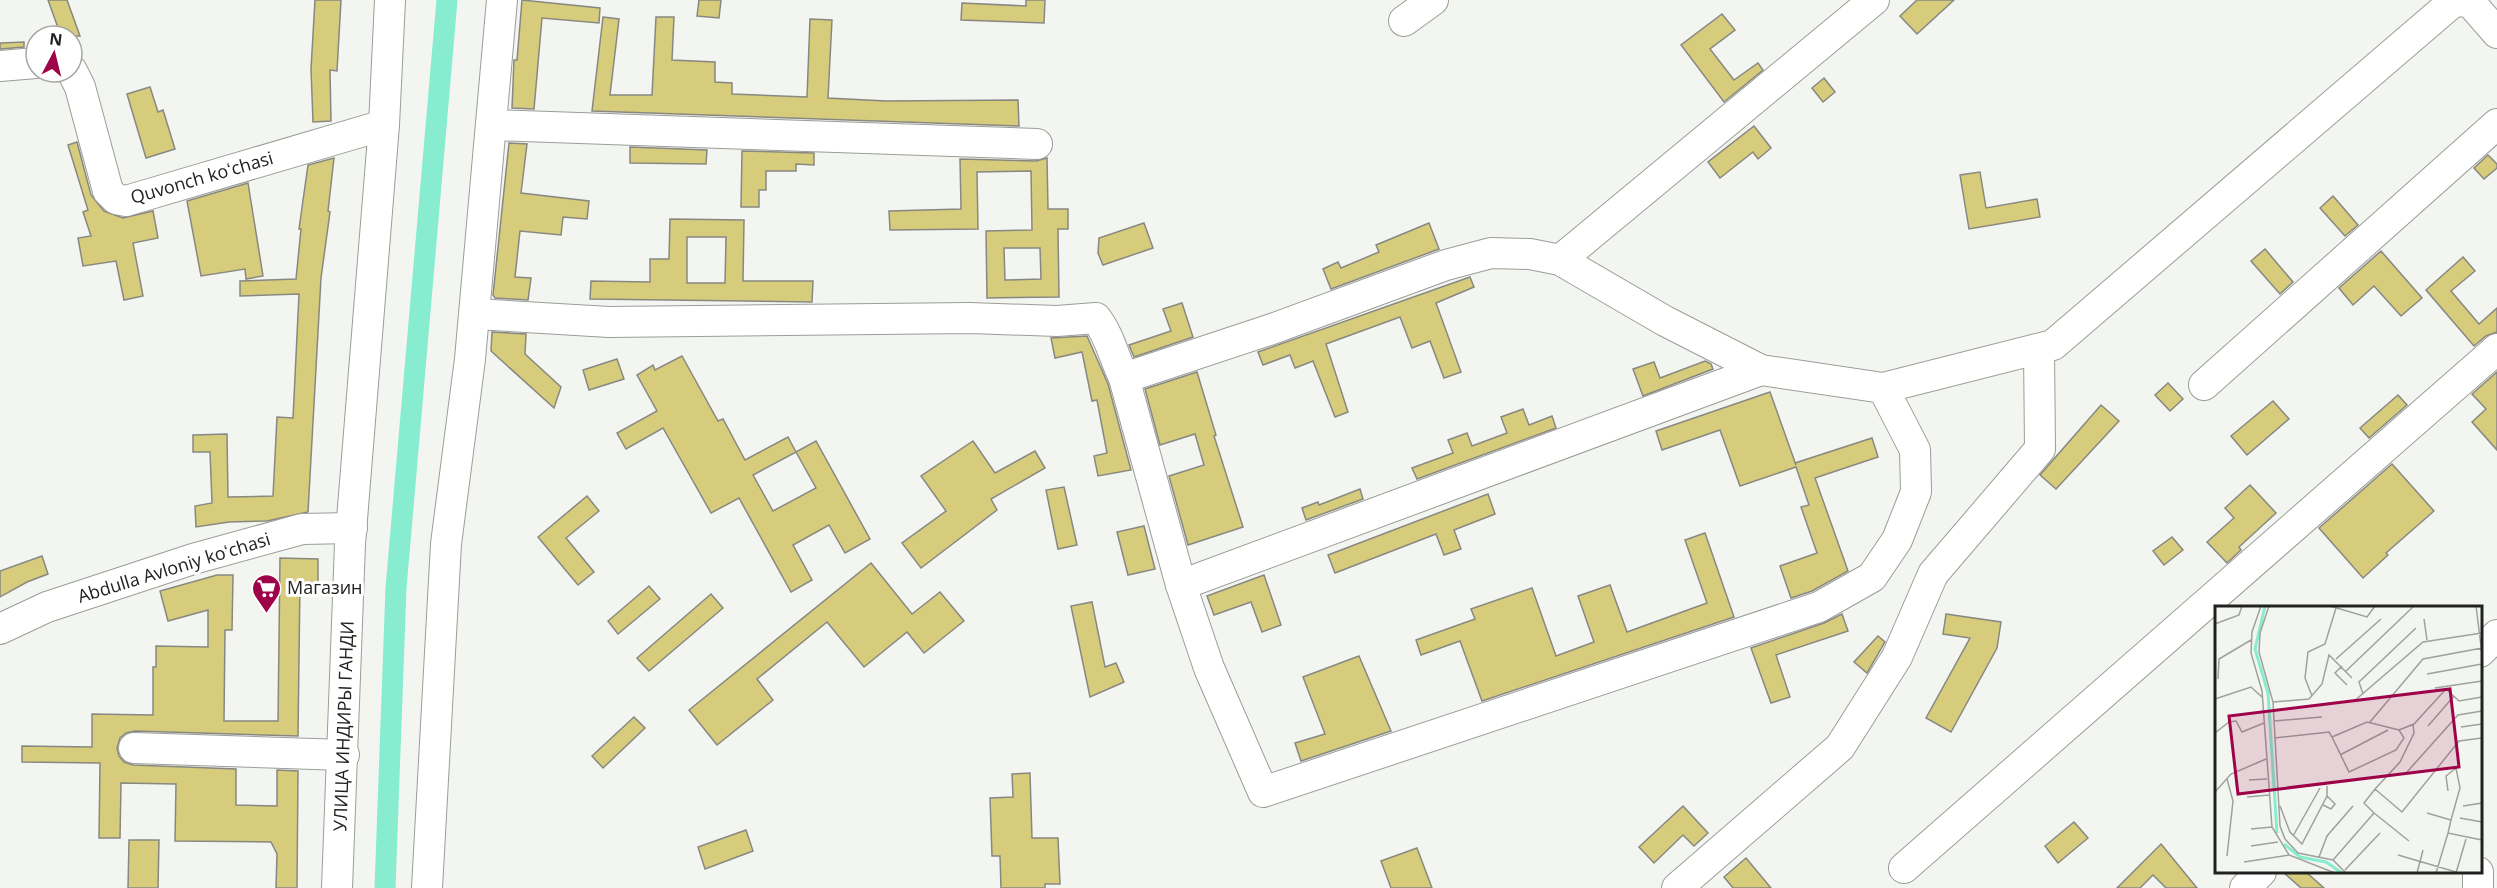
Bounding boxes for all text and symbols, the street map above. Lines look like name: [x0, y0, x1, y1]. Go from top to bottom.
north arrow: [24, 24, 84, 84]
text: N: [48, 27, 64, 51]
street label: Quvonch koʻchasi: [128, 145, 276, 209]
street label: Abdulla Avloniy koʻchasi: [74, 526, 273, 608]
supermarket icon: Магазин: [250, 572, 282, 614]
place label: Магазин: [287, 575, 363, 599]
inset map: [2215, 606, 2482, 873]
street label: УЛИЦА ИНДИРЫ ГАНДИ: [327, 620, 359, 832]

